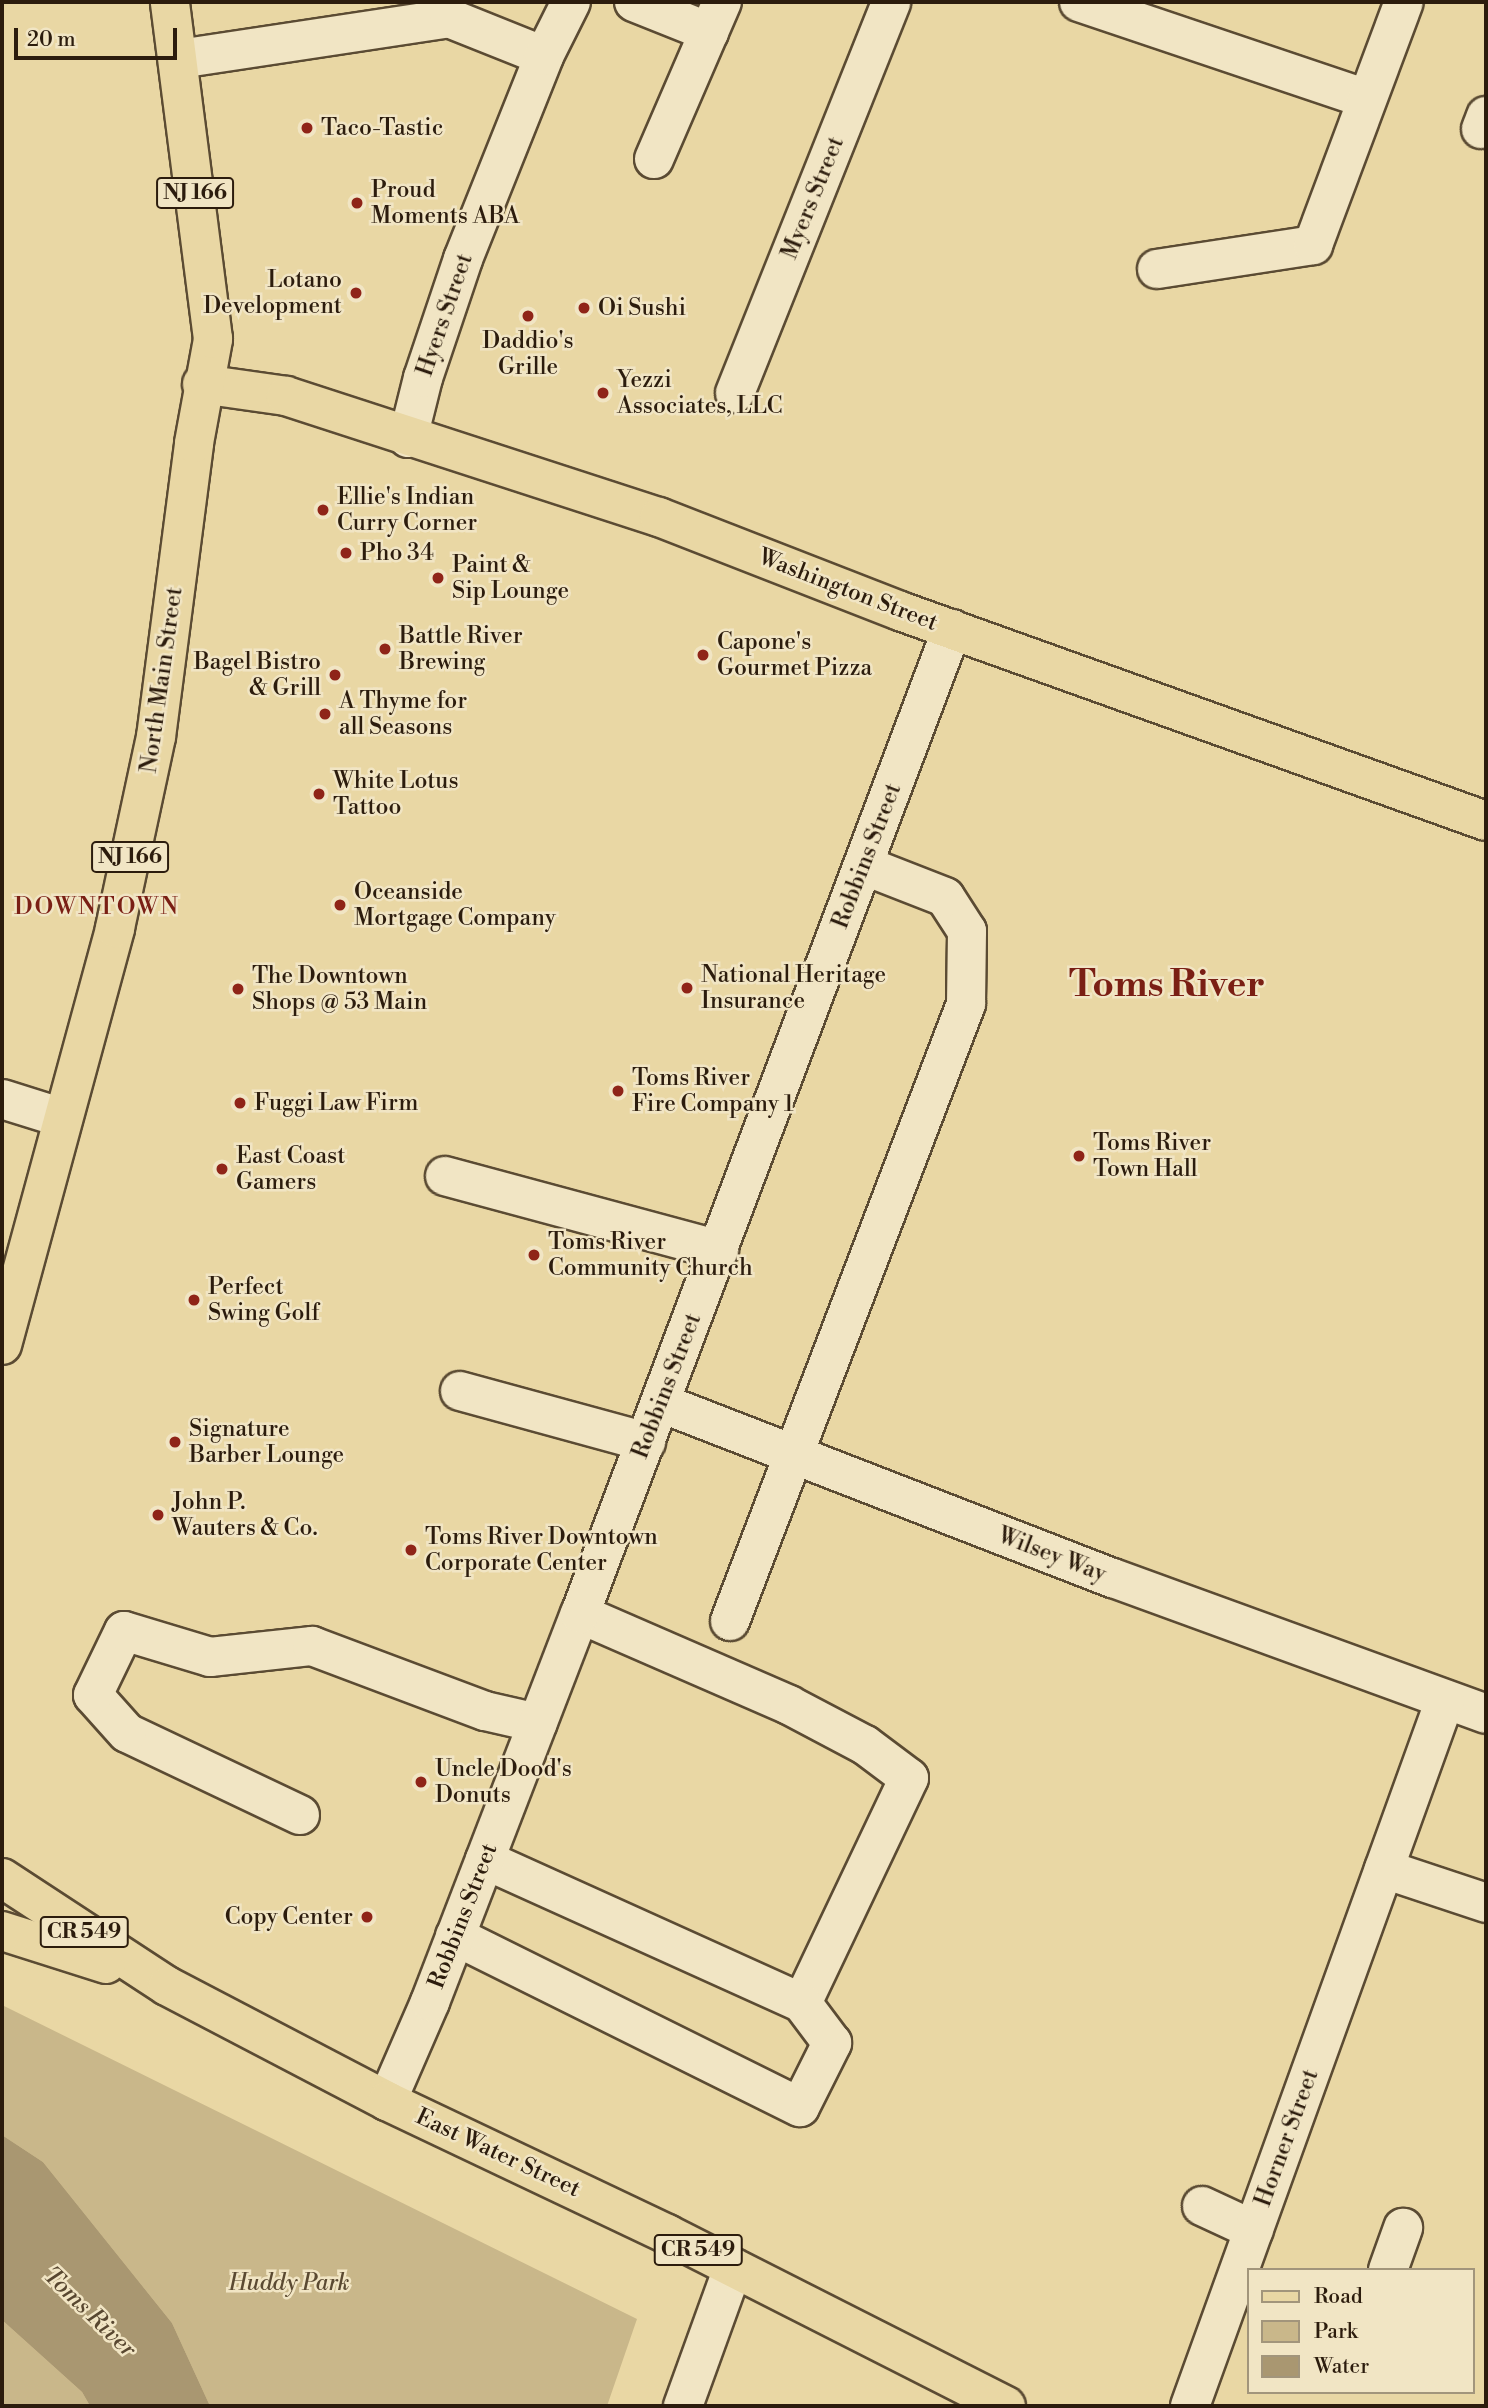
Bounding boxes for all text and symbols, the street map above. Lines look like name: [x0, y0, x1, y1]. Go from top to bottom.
scale bar: [18, 14, 180, 58]
text: 20 m: [27, 27, 76, 53]
place label: Taco-Tastic: [321, 114, 443, 142]
marker: Taco-Tastic: [299, 120, 315, 136]
street label: Myers Street: [776, 133, 850, 263]
road number: NJ 166: [155, 176, 235, 210]
place label: Proud Moments ABA: [371, 176, 520, 230]
marker: Proud Moments ABA: [349, 195, 365, 211]
street label: Hyers Street: [411, 250, 479, 380]
place label: Lotano Development: [203, 266, 342, 320]
marker: Lotano Development: [348, 285, 364, 301]
place label: Oi Sushi: [598, 294, 686, 322]
marker: Oi Sushi: [576, 300, 592, 316]
marker: Daddio's Grille: [520, 308, 536, 324]
place label: Daddio's Grille: [482, 327, 574, 381]
place label: Yezzi Associates, LLC: [617, 366, 782, 420]
marker: Yezzi Associates, LLC: [595, 385, 611, 401]
place label: Ellie's Indian Curry Corner: [337, 483, 477, 537]
marker: Ellie's Indian Curry Corner: [315, 502, 331, 518]
place label: Pho 34: [360, 539, 434, 567]
street label: Washington Street: [754, 543, 942, 637]
marker: Pho 34: [338, 545, 354, 561]
place label: Paint & Sip Lounge: [452, 551, 569, 605]
marker: Paint & Sip Lounge: [430, 570, 446, 586]
street label: North Main Street: [135, 585, 189, 775]
place label: Battle River Brewing: [399, 622, 523, 676]
place label: Capone's Gourmet Pizza: [717, 628, 872, 682]
marker: Battle River Brewing: [377, 641, 393, 657]
marker: Capone's Gourmet Pizza: [695, 647, 711, 663]
place label: Bagel Bistro & Grill: [194, 648, 321, 702]
marker: Bagel Bistro & Grill: [327, 667, 343, 683]
place label: A Thyme for all Seasons: [339, 687, 467, 741]
marker: A Thyme for all Seasons: [317, 706, 333, 722]
place label: White Lotus Tattoo: [333, 767, 458, 821]
street label: Robbins Street: [827, 779, 907, 933]
marker: White Lotus Tattoo: [311, 786, 327, 802]
road number: NJ 166: [90, 840, 170, 874]
place label: Oceanside Mortgage Company: [354, 878, 556, 932]
district label: DOWNTOWN: [15, 894, 179, 922]
marker: Oceanside Mortgage Company: [332, 897, 348, 913]
place label: National Heritage Insurance: [701, 961, 886, 1015]
place label: The Downtown Shops @ 53 Main: [252, 962, 427, 1016]
district label: Toms River: [1069, 963, 1265, 1007]
marker: National Heritage Insurance: [679, 980, 695, 996]
marker: The Downtown Shops @ 53 Main: [230, 981, 246, 997]
place label: Toms River Fire Company 1: [632, 1064, 794, 1118]
marker: Toms River Fire Company 1: [610, 1083, 626, 1099]
place label: Fuggi Law Firm: [254, 1089, 418, 1117]
marker: Fuggi Law Firm: [232, 1095, 248, 1111]
place label: Toms River Town Hall: [1093, 1129, 1211, 1183]
place label: East Coast Gamers: [236, 1142, 345, 1196]
marker: Toms River Town Hall: [1071, 1148, 1087, 1164]
marker: East Coast Gamers: [214, 1161, 230, 1177]
place label: Toms River Community Church: [548, 1228, 753, 1282]
marker: Toms River Community Church: [526, 1247, 542, 1263]
place label: Perfect Swing Golf: [208, 1273, 320, 1327]
marker: Perfect Swing Golf: [186, 1292, 202, 1308]
street label: Robbins Street: [627, 1309, 707, 1463]
place label: Signature Barber Lounge: [189, 1415, 344, 1469]
marker: Signature Barber Lounge: [167, 1434, 183, 1450]
place label: John P. Wauters & Co.: [172, 1488, 318, 1542]
marker: John P. Wauters & Co.: [150, 1507, 166, 1523]
street label: Wilsey Way: [994, 1522, 1110, 1588]
place label: Toms River Downtown Corporate Center: [425, 1523, 658, 1577]
marker: Toms River Downtown Corporate Center: [403, 1542, 419, 1558]
place label: Uncle Dood's Donuts: [435, 1755, 572, 1809]
marker: Uncle Dood's Donuts: [413, 1774, 429, 1790]
street label: Robbins Street: [423, 1839, 503, 1993]
place label: Copy Center: [225, 1903, 353, 1931]
marker: Copy Center: [359, 1909, 375, 1925]
road number: CR 549: [38, 1914, 130, 1950]
street label: Horner Street: [1249, 2066, 1325, 2210]
street label: East Water Street: [411, 2103, 585, 2203]
road number: CR 549: [652, 2232, 744, 2268]
water label: Toms River: [37, 2262, 141, 2364]
legend: [1246, 2268, 1474, 2394]
park label: Huddy Park: [229, 2269, 349, 2297]
text: Road: [1314, 2284, 1363, 2310]
text: Park: [1314, 2319, 1358, 2345]
text: Water: [1314, 2354, 1369, 2380]

